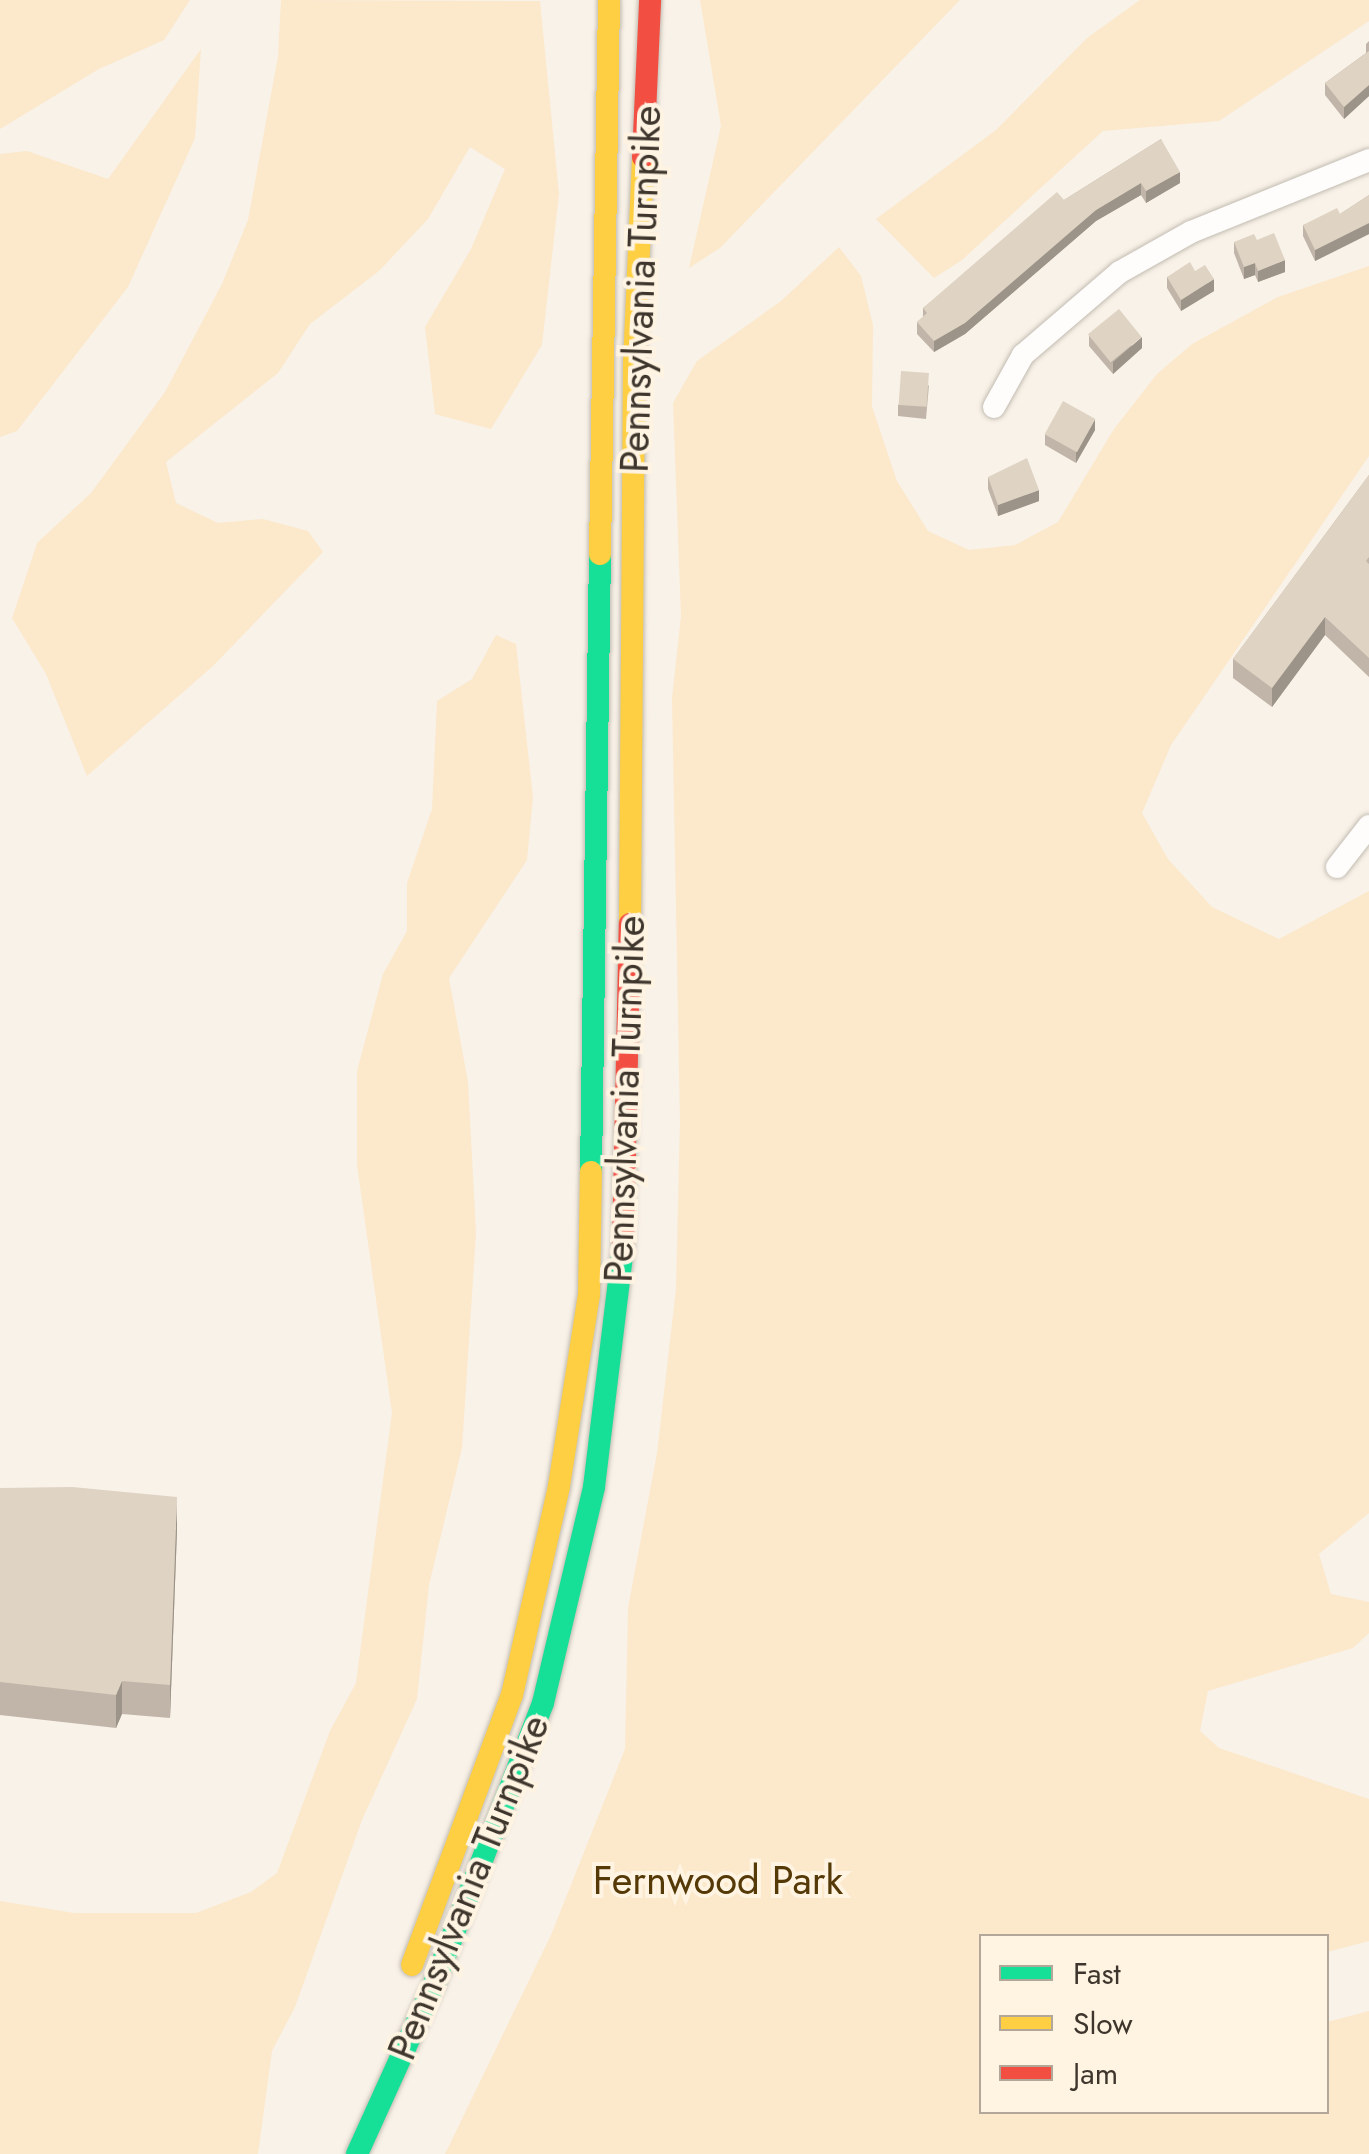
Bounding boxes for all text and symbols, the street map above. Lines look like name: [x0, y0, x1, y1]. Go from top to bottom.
street label: Pennsylvania Turnpike: [610, 105, 670, 473]
street label: Pennsylvania Turnpike: [594, 915, 654, 1283]
street label: Pennsylvania Turnpike: [377, 1708, 559, 2066]
park label: Fernwood Park: [593, 1856, 843, 1904]
legend: [979, 1934, 1329, 2114]
text: Fast: [1073, 1952, 1121, 1995]
text: Slow: [1073, 2002, 1133, 2045]
text: Jam: [1073, 2052, 1118, 2095]

